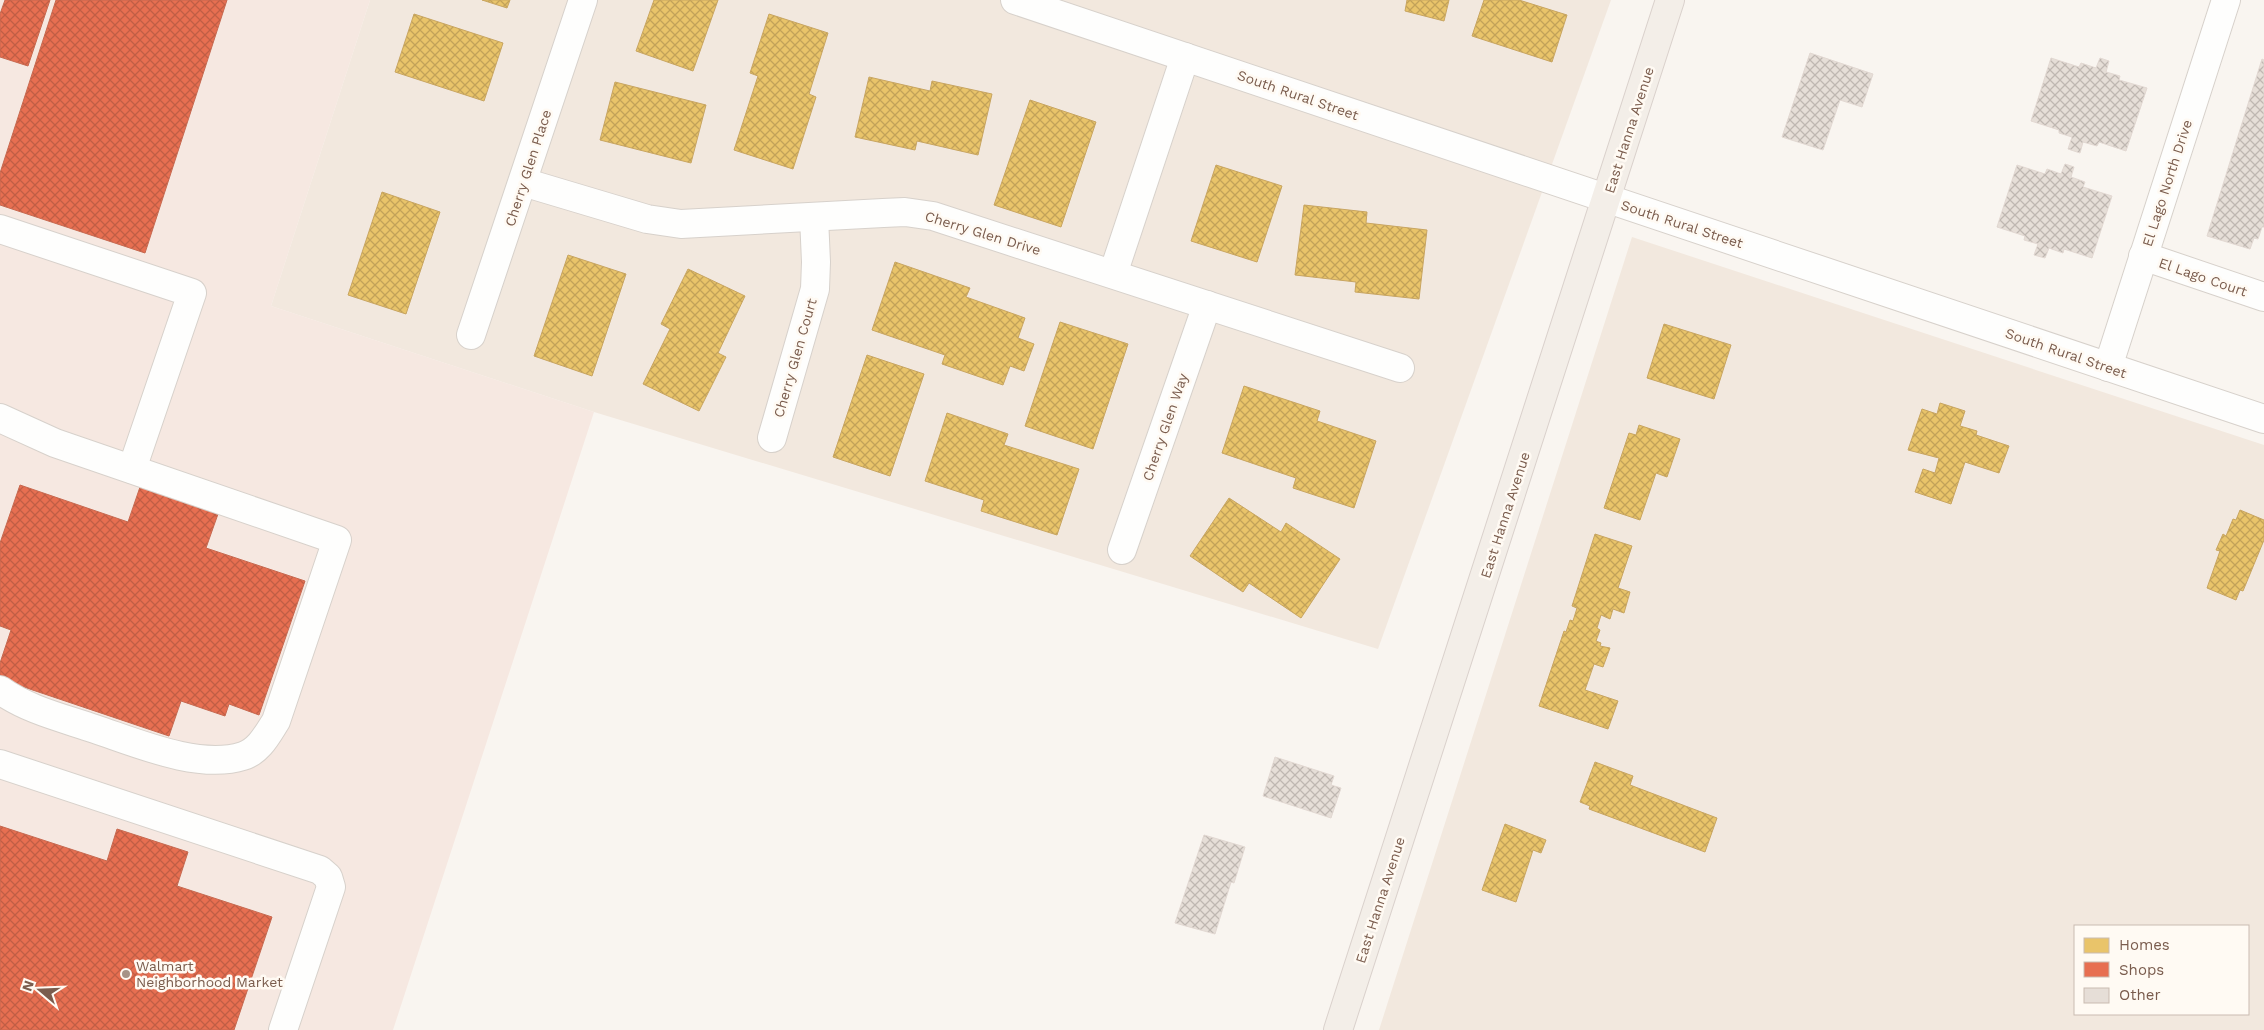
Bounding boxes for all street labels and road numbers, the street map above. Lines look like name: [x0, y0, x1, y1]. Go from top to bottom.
street label: East Hanna Avenue: [1601, 65, 1657, 195]
street label: South Rural Street: [1235, 67, 1361, 123]
street label: Cherry Glen Place: [502, 107, 554, 229]
street label: El Lago North Drive: [2139, 118, 2195, 248]
street label: South Rural Street: [1619, 197, 1745, 251]
street label: Cherry Glen Drive: [923, 208, 1043, 258]
street label: El Lago Court: [2157, 254, 2249, 300]
street label: Cherry Glen Court: [770, 296, 820, 419]
street label: South Rural Street: [2003, 325, 2129, 381]
street label: Cherry Glen Way: [1139, 370, 1191, 483]
street label: East Hanna Avenue: [1477, 450, 1533, 580]
street label: East Hanna Avenue: [1352, 835, 1408, 965]

